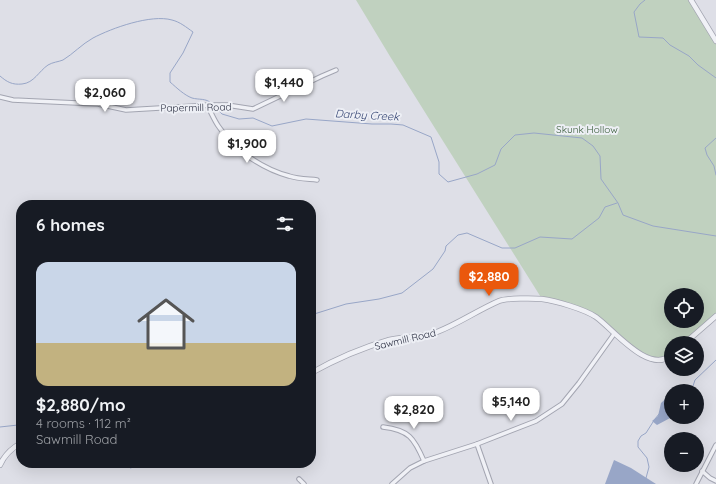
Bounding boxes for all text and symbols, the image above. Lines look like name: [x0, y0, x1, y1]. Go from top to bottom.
pin: $1,440: [251, 69, 317, 103]
text: $1,440: [264, 74, 304, 90]
pin: $2,060: [72, 79, 138, 113]
text: $2,060: [84, 84, 126, 100]
street label: Papermill Road: [160, 100, 232, 115]
water label: Darby Creek: [335, 106, 401, 124]
park label: Skunk Hollow: [556, 123, 618, 136]
pin: $1,900: [214, 130, 280, 164]
text: $1,900: [227, 135, 267, 151]
icon: filters: [274, 213, 296, 235]
text: 6 homes: [36, 214, 105, 235]
pin: $2,880: [456, 263, 522, 297]
text: $2,880: [469, 268, 509, 284]
icon: home: [130, 288, 202, 360]
map controls: [664, 288, 704, 472]
button: locate: [664, 288, 704, 328]
street label: Sawmill Road: [373, 326, 437, 353]
button: layers: [664, 336, 704, 376]
button: +: [664, 384, 704, 424]
pin: $5,140: [478, 388, 544, 422]
text: $5,140: [492, 393, 530, 409]
text: $2,880/mo: [36, 394, 126, 415]
pin: $2,820: [381, 396, 447, 430]
text: $2,820: [393, 401, 435, 417]
text: 4 rooms · 112 m²: [36, 415, 131, 431]
text: Sawmill Road: [36, 431, 117, 447]
button: −: [664, 432, 704, 472]

